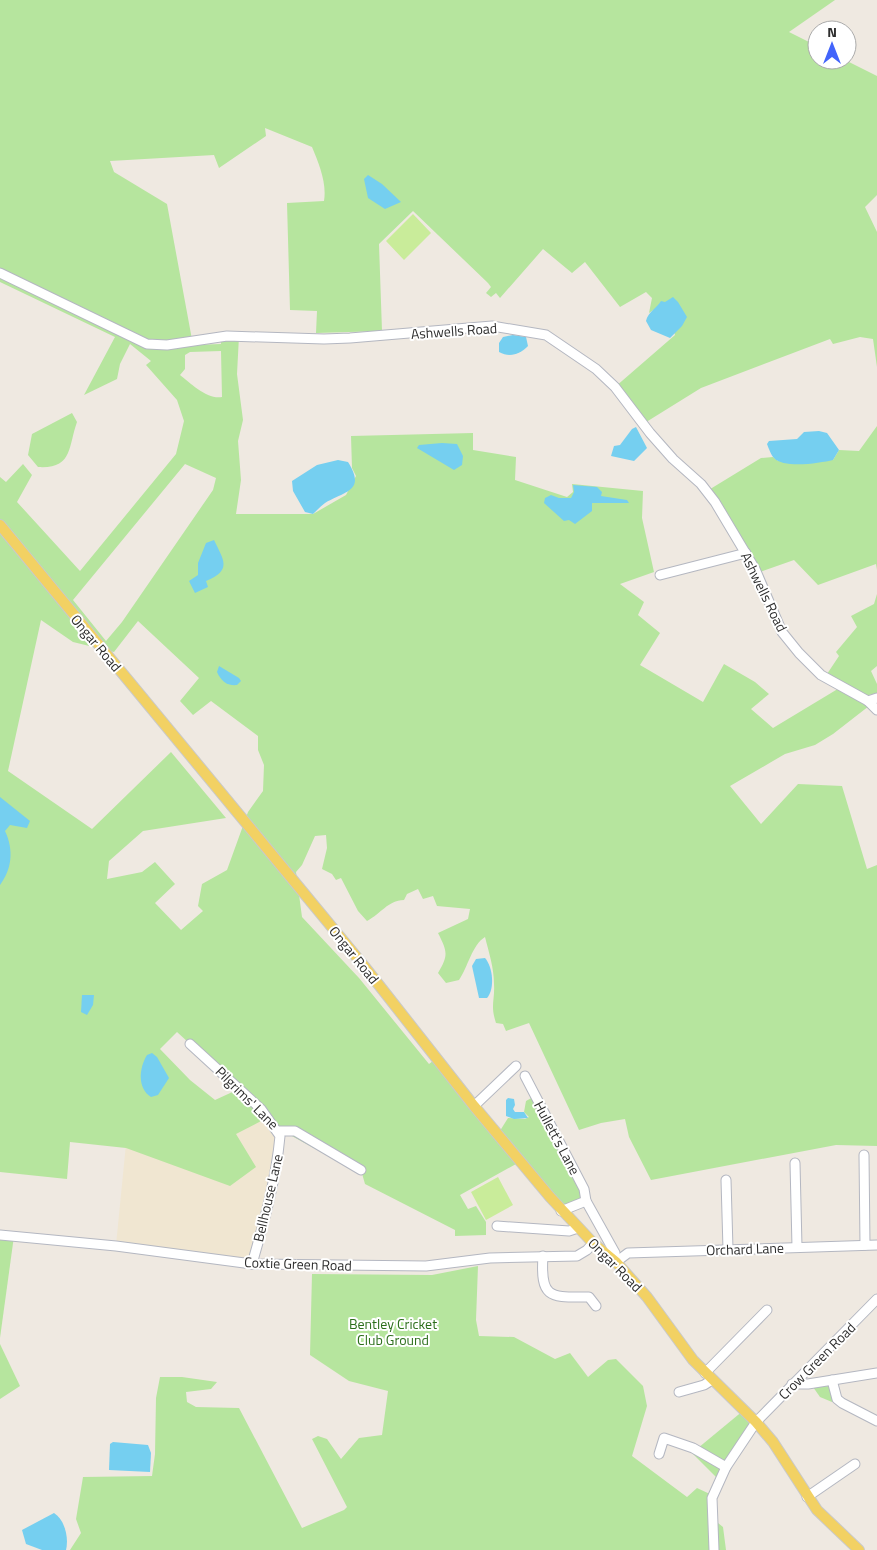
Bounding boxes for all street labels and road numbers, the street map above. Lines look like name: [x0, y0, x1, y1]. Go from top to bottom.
street label: Ashwells Road: [410, 317, 498, 344]
street label: Ashwells Road: [736, 548, 793, 635]
street label: Ongar Road: [66, 609, 127, 676]
street label: Ongar Road: [324, 921, 384, 988]
street label: Pilgrims' Lane: [211, 1061, 284, 1134]
street label: Hullett's Lane: [529, 1097, 586, 1178]
street label: Bellhouse Lane: [247, 1152, 288, 1244]
street label: Ongar Road: [583, 1233, 647, 1297]
street label: Orchard Lane: [706, 1237, 784, 1260]
street label: Coxtie Green Road: [244, 1251, 352, 1276]
street label: Crow Green Road: [773, 1317, 860, 1404]

